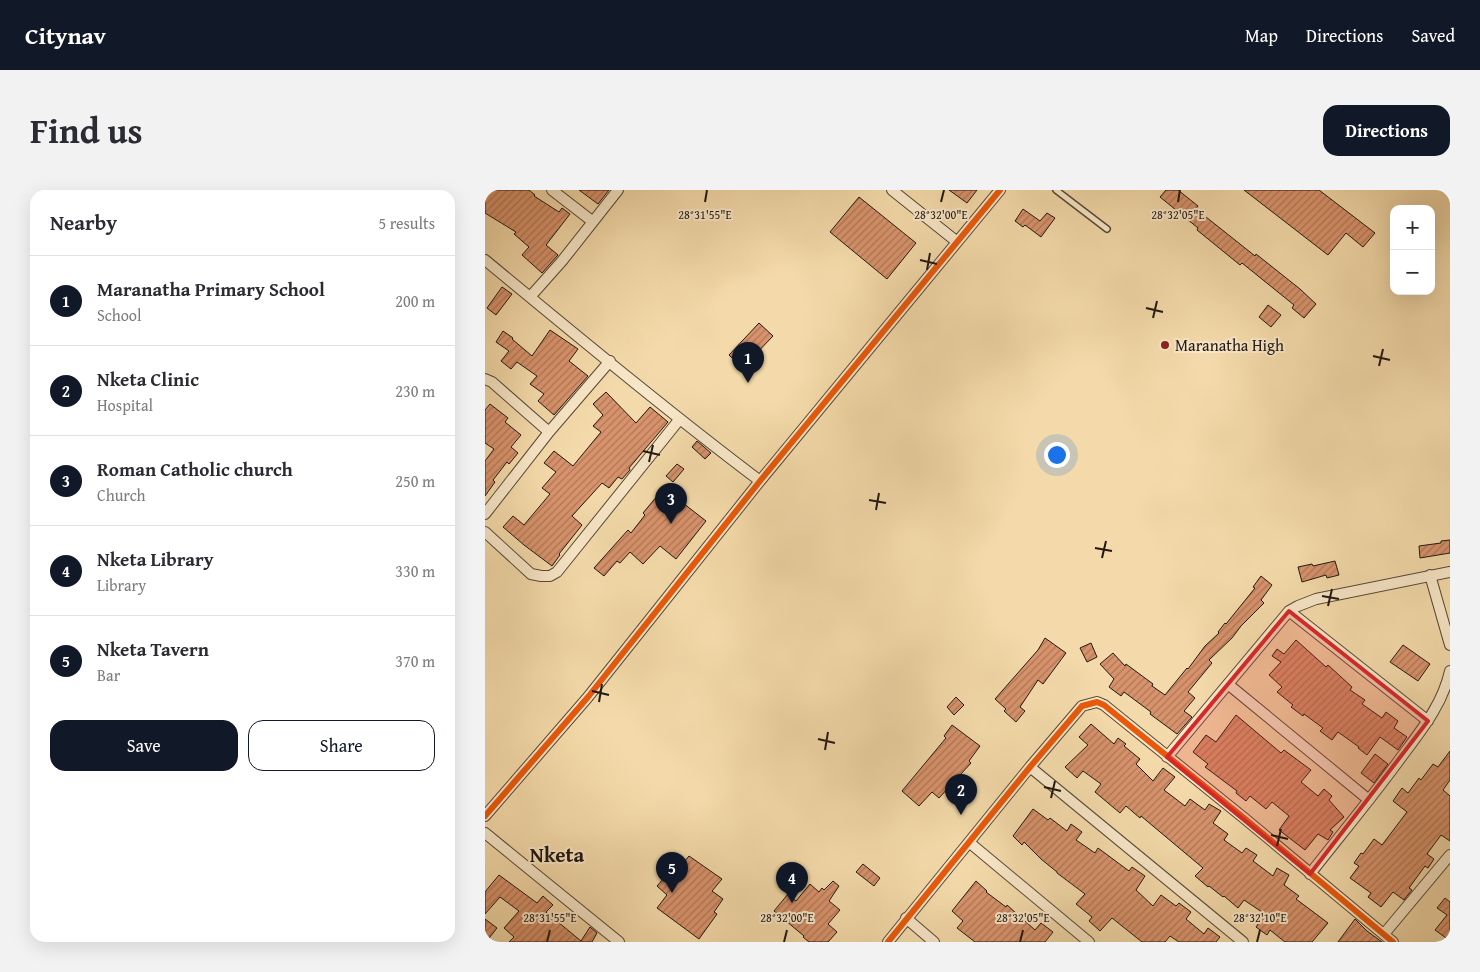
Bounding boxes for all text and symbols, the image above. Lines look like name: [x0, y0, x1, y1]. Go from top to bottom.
text: Citynav: [25, 18, 106, 53]
text: Map: [1245, 22, 1278, 49]
text: Directions: [1306, 22, 1383, 49]
text: Saved: [1411, 22, 1455, 49]
text: Find us: [30, 105, 143, 156]
button: Directions: [1323, 105, 1450, 156]
map controls: [1390, 205, 1435, 295]
button: +: [1390, 205, 1435, 250]
text: 28°31'55"E: [678, 206, 732, 223]
text: 28°32'00"E: [914, 206, 968, 223]
text: 28°32'05"E: [1151, 206, 1205, 223]
text: Nearby: [50, 207, 117, 238]
text: 5 results: [378, 211, 435, 235]
button: −: [1390, 250, 1435, 295]
text: Maranatha Primary School: [97, 275, 325, 303]
text: 1: [62, 289, 70, 313]
text: 200 m: [395, 289, 435, 313]
text: School: [97, 303, 141, 327]
place label: Maranatha High: [1175, 333, 1284, 357]
marker: Maranatha High: [1159, 339, 1171, 351]
pin: 1: [732, 342, 764, 383]
text: Nketa Clinic: [97, 365, 199, 393]
text: 2: [62, 379, 70, 403]
text: 230 m: [395, 379, 435, 403]
text: Hospital: [97, 393, 153, 417]
your location: [1044, 442, 1070, 468]
text: Roman Catholic church: [97, 455, 293, 483]
text: 3: [62, 469, 70, 493]
text: 250 m: [395, 469, 435, 493]
text: Church: [97, 483, 146, 507]
pin: 3: [655, 483, 687, 524]
text: Nketa Library: [97, 545, 214, 573]
text: 4: [62, 559, 70, 583]
text: 330 m: [395, 559, 435, 583]
text: Library: [97, 573, 146, 597]
text: Nketa Tavern: [97, 635, 209, 663]
text: 5: [62, 649, 70, 673]
text: 370 m: [395, 649, 435, 673]
text: Bar: [97, 663, 120, 687]
button: Save: [50, 720, 238, 771]
button: Share: [248, 720, 435, 771]
pin: 2: [945, 774, 977, 815]
district label: Nketa: [530, 839, 585, 870]
pin: 5: [656, 852, 688, 893]
pin: 4: [776, 862, 808, 903]
text: 28°31'55"E: [523, 909, 577, 926]
text: 28°32'00"E: [760, 909, 814, 926]
text: 28°32'05"E: [996, 909, 1050, 926]
text: 28°32'10"E: [1233, 909, 1287, 926]

